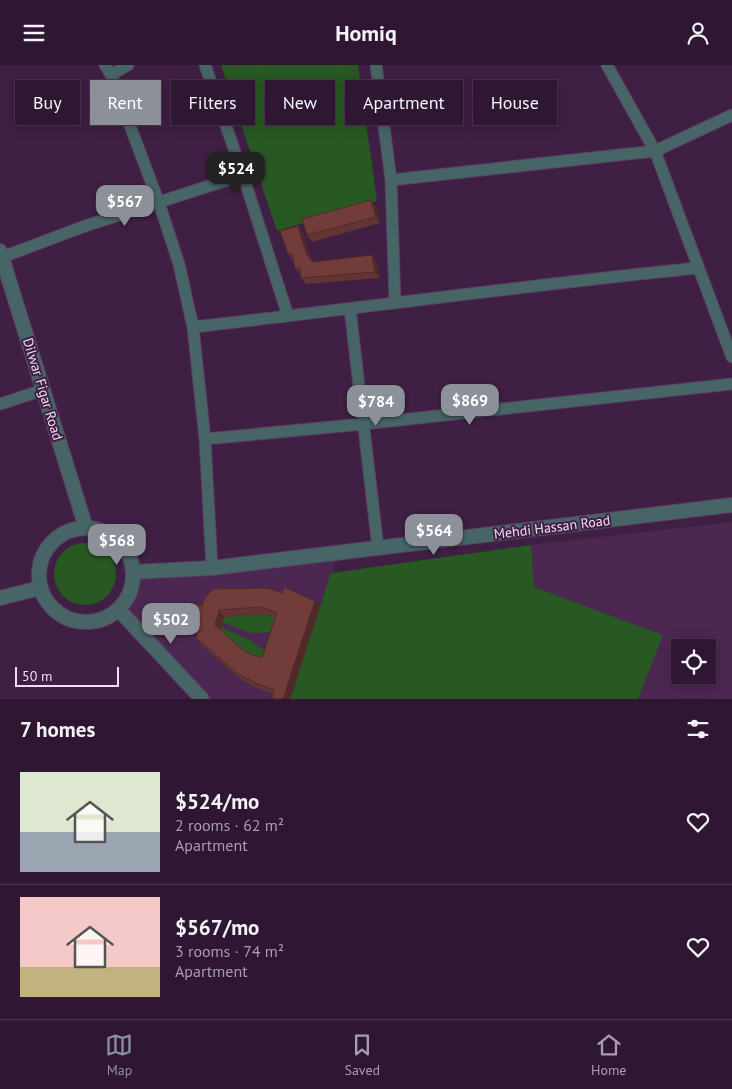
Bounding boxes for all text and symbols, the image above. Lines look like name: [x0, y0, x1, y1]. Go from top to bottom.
icon: menu: [20, 19, 48, 47]
text: Homiq: [335, 19, 397, 47]
icon: person: [684, 19, 712, 47]
chip: Buy: [15, 80, 80, 125]
chip: Rent: [90, 80, 161, 125]
chip: Filters: [171, 80, 255, 125]
chip: New: [265, 80, 335, 125]
chip: Apartment: [345, 80, 463, 125]
chip: House: [473, 80, 557, 125]
pin: $524: [206, 151, 266, 194]
text: $524: [218, 158, 254, 178]
pin: $567: [95, 185, 155, 227]
text: $567: [107, 191, 143, 211]
street label: Dilwar Figar Road: [19, 336, 67, 442]
pin: $869: [440, 383, 500, 426]
pin: $784: [346, 385, 406, 427]
text: $869: [452, 390, 488, 410]
text: $784: [358, 391, 394, 411]
street label: Mehdi Hassan Road: [493, 511, 611, 543]
pin: $564: [404, 513, 464, 556]
text: $564: [416, 520, 452, 540]
pin: $568: [87, 523, 147, 566]
text: $568: [99, 530, 135, 550]
pin: $502: [141, 603, 201, 645]
text: $502: [153, 609, 189, 629]
map controls: [671, 639, 716, 684]
button: locate: [671, 639, 716, 684]
scale bar: [15, 664, 119, 687]
text: 50 m: [22, 667, 52, 685]
icon: filters: [684, 715, 712, 743]
text: 7 homes: [20, 716, 95, 743]
text: $524/mo: [175, 788, 259, 815]
icon: home: [60, 792, 120, 852]
icon: heart: [684, 808, 712, 836]
text: 2 rooms · 62 m²: [175, 815, 284, 835]
text: Apartment: [175, 835, 248, 855]
text: $567/mo: [175, 914, 259, 941]
icon: home: [60, 917, 120, 977]
icon: heart: [684, 933, 712, 961]
text: 3 rooms · 74 m²: [175, 941, 284, 961]
text: Apartment: [175, 961, 248, 981]
tab: Map: [105, 1031, 133, 1079]
tab: Saved: [344, 1031, 380, 1079]
tab: Home: [591, 1031, 626, 1079]

